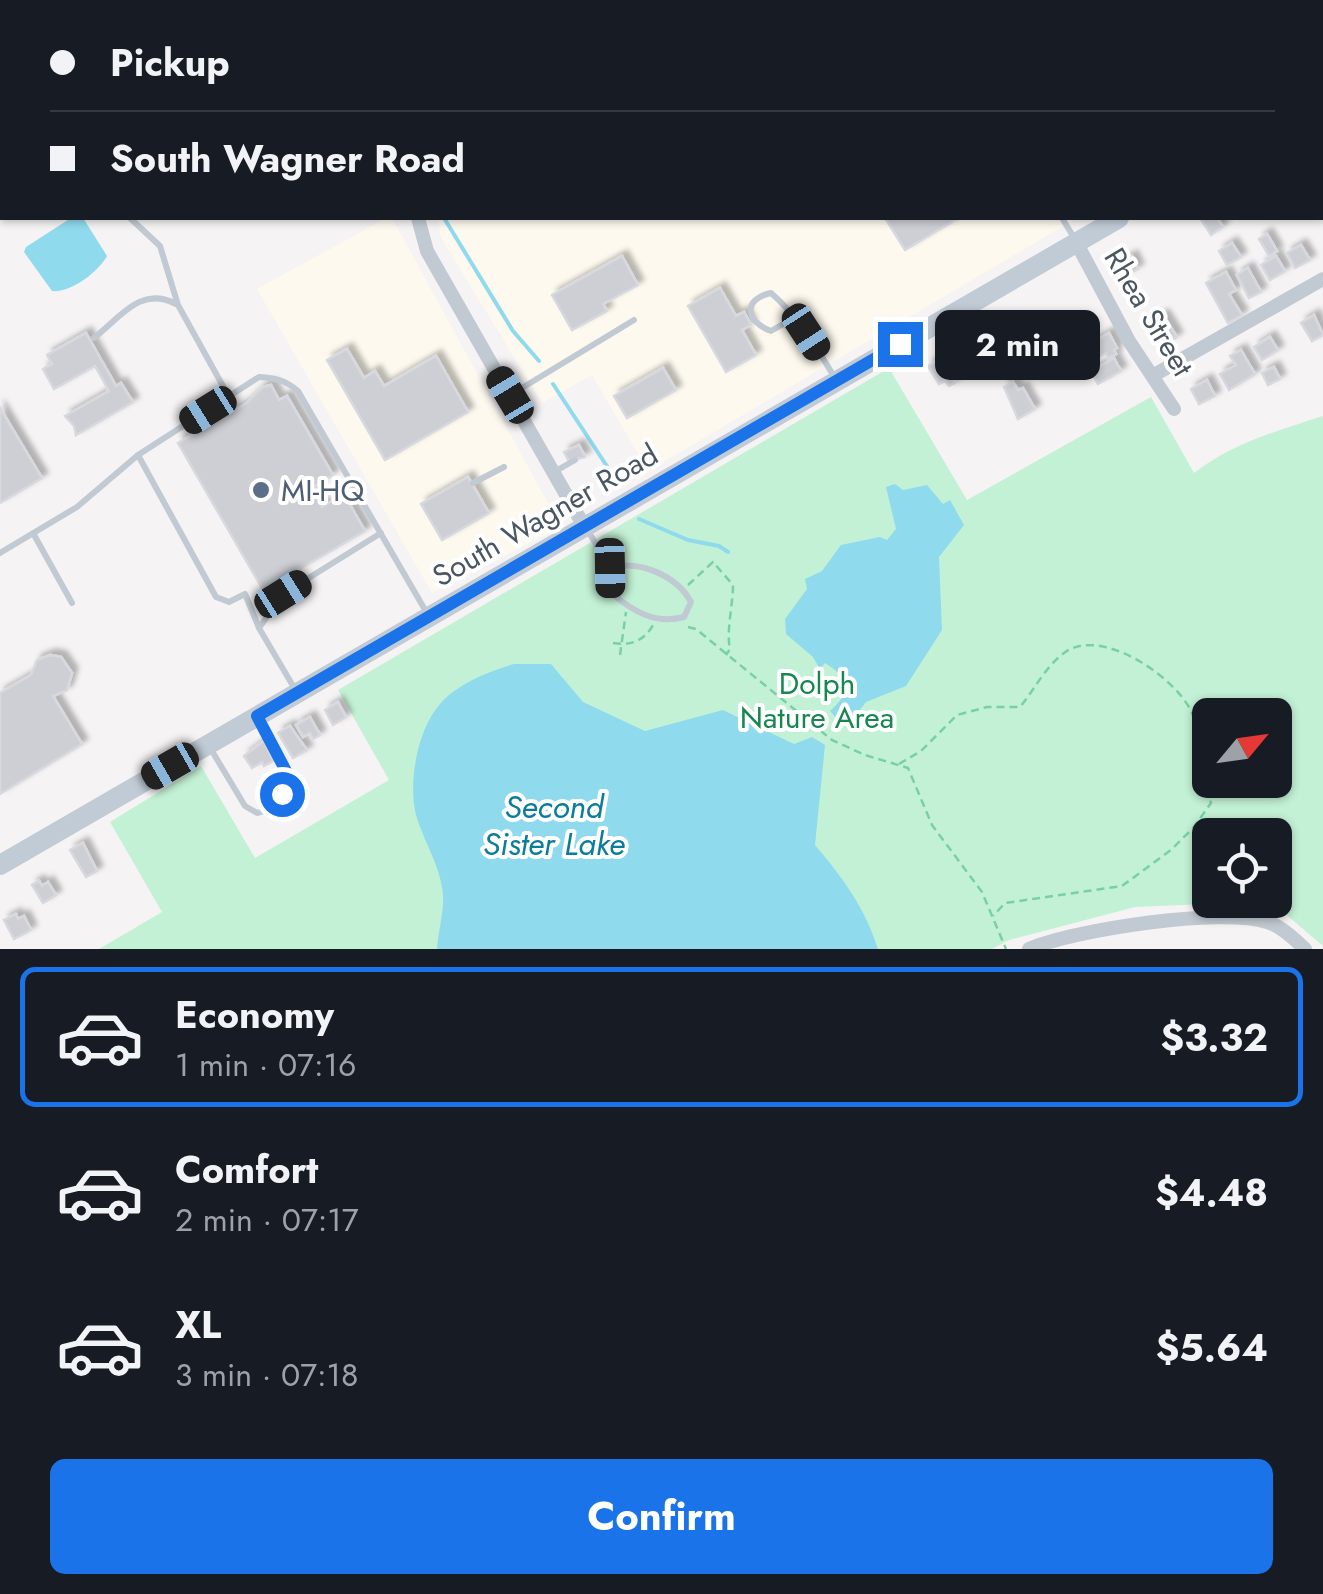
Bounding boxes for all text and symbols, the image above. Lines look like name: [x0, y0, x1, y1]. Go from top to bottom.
text: Pickup: [110, 35, 230, 90]
text: South Wagner Road: [110, 131, 465, 186]
street label: Rhea Street: [1094, 240, 1205, 385]
car: [777, 299, 835, 365]
callout: 2 min: [935, 309, 1100, 379]
route end: [878, 322, 923, 367]
text: 2 min: [975, 322, 1060, 368]
car: [482, 362, 538, 428]
car: [175, 381, 241, 439]
street label: South Wagner Road: [424, 433, 666, 597]
place label: MI-HQ: [281, 469, 364, 512]
marker: MI-HQ: [250, 479, 272, 501]
car: [594, 538, 626, 598]
car: [250, 565, 316, 623]
park label: Dolph Nature Area: [740, 662, 894, 739]
north arrow: [1192, 698, 1292, 798]
map controls: [1192, 698, 1292, 918]
car: [137, 738, 203, 794]
route start: [260, 772, 305, 817]
water label: Second Sister Lake: [483, 784, 625, 867]
button: locate: [1192, 818, 1292, 918]
text: Economy: [175, 987, 334, 1042]
icon: car: [55, 992, 145, 1082]
text: $3.32: [1161, 1010, 1268, 1065]
text: 1 min · 07:16: [175, 1042, 356, 1088]
text: Comfort: [175, 1142, 318, 1197]
icon: car: [55, 1147, 145, 1237]
text: $4.48: [1155, 1165, 1268, 1220]
text: 2 min · 07:17: [175, 1197, 359, 1243]
text: XL: [175, 1297, 221, 1352]
icon: car: [55, 1302, 145, 1392]
text: $5.64: [1156, 1320, 1268, 1375]
text: 3 min · 07:18: [175, 1352, 358, 1398]
button: Confirm: [50, 1459, 1273, 1574]

